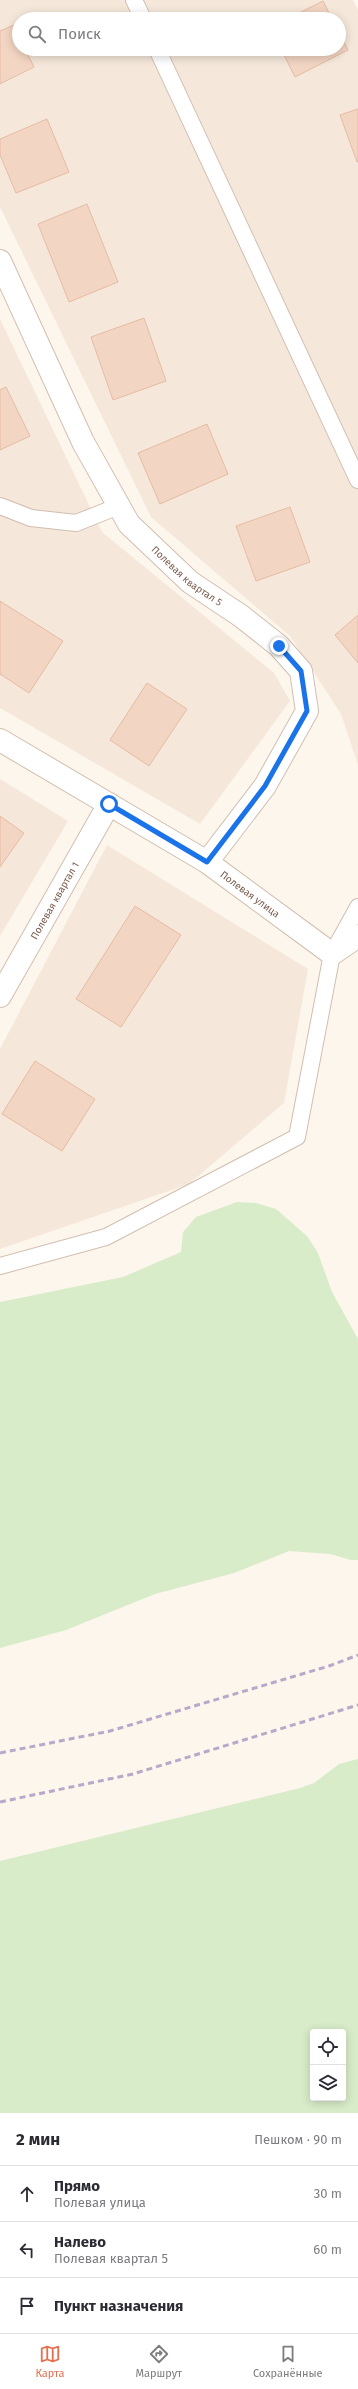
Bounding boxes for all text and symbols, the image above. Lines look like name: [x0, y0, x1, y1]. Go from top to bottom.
search box: [12, 12, 346, 56]
icon: search: [26, 23, 48, 45]
text: Поиск: [58, 25, 101, 43]
street label: Полевая квартал 5: [149, 544, 224, 609]
route end: [270, 637, 288, 655]
route start: [100, 795, 118, 813]
street label: Полевая квартал 1: [28, 860, 82, 942]
street label: Полевая улица: [218, 869, 282, 920]
map controls: [310, 2029, 346, 2101]
button: locate: [310, 2029, 346, 2065]
button: layers: [310, 2065, 346, 2101]
text: 2 мин: [16, 2129, 60, 2150]
text: Пешком · 90 m: [254, 2132, 342, 2147]
text: Прямо: [54, 2177, 100, 2195]
icon: ahead: [16, 2183, 38, 2205]
text: 30 m: [314, 2186, 342, 2201]
text: Полевая улица: [54, 2195, 146, 2210]
text: Налево: [54, 2233, 106, 2251]
icon: left: [16, 2239, 38, 2261]
text: 60 m: [313, 2242, 342, 2257]
text: Полевая квартал 5: [54, 2251, 168, 2266]
icon: arrive: [16, 2295, 38, 2317]
text: Пункт назначения: [54, 2297, 183, 2315]
tab: Карта: [35, 2343, 65, 2380]
tab: Маршрут: [135, 2343, 182, 2380]
tab: Сохранённые: [253, 2343, 323, 2380]

